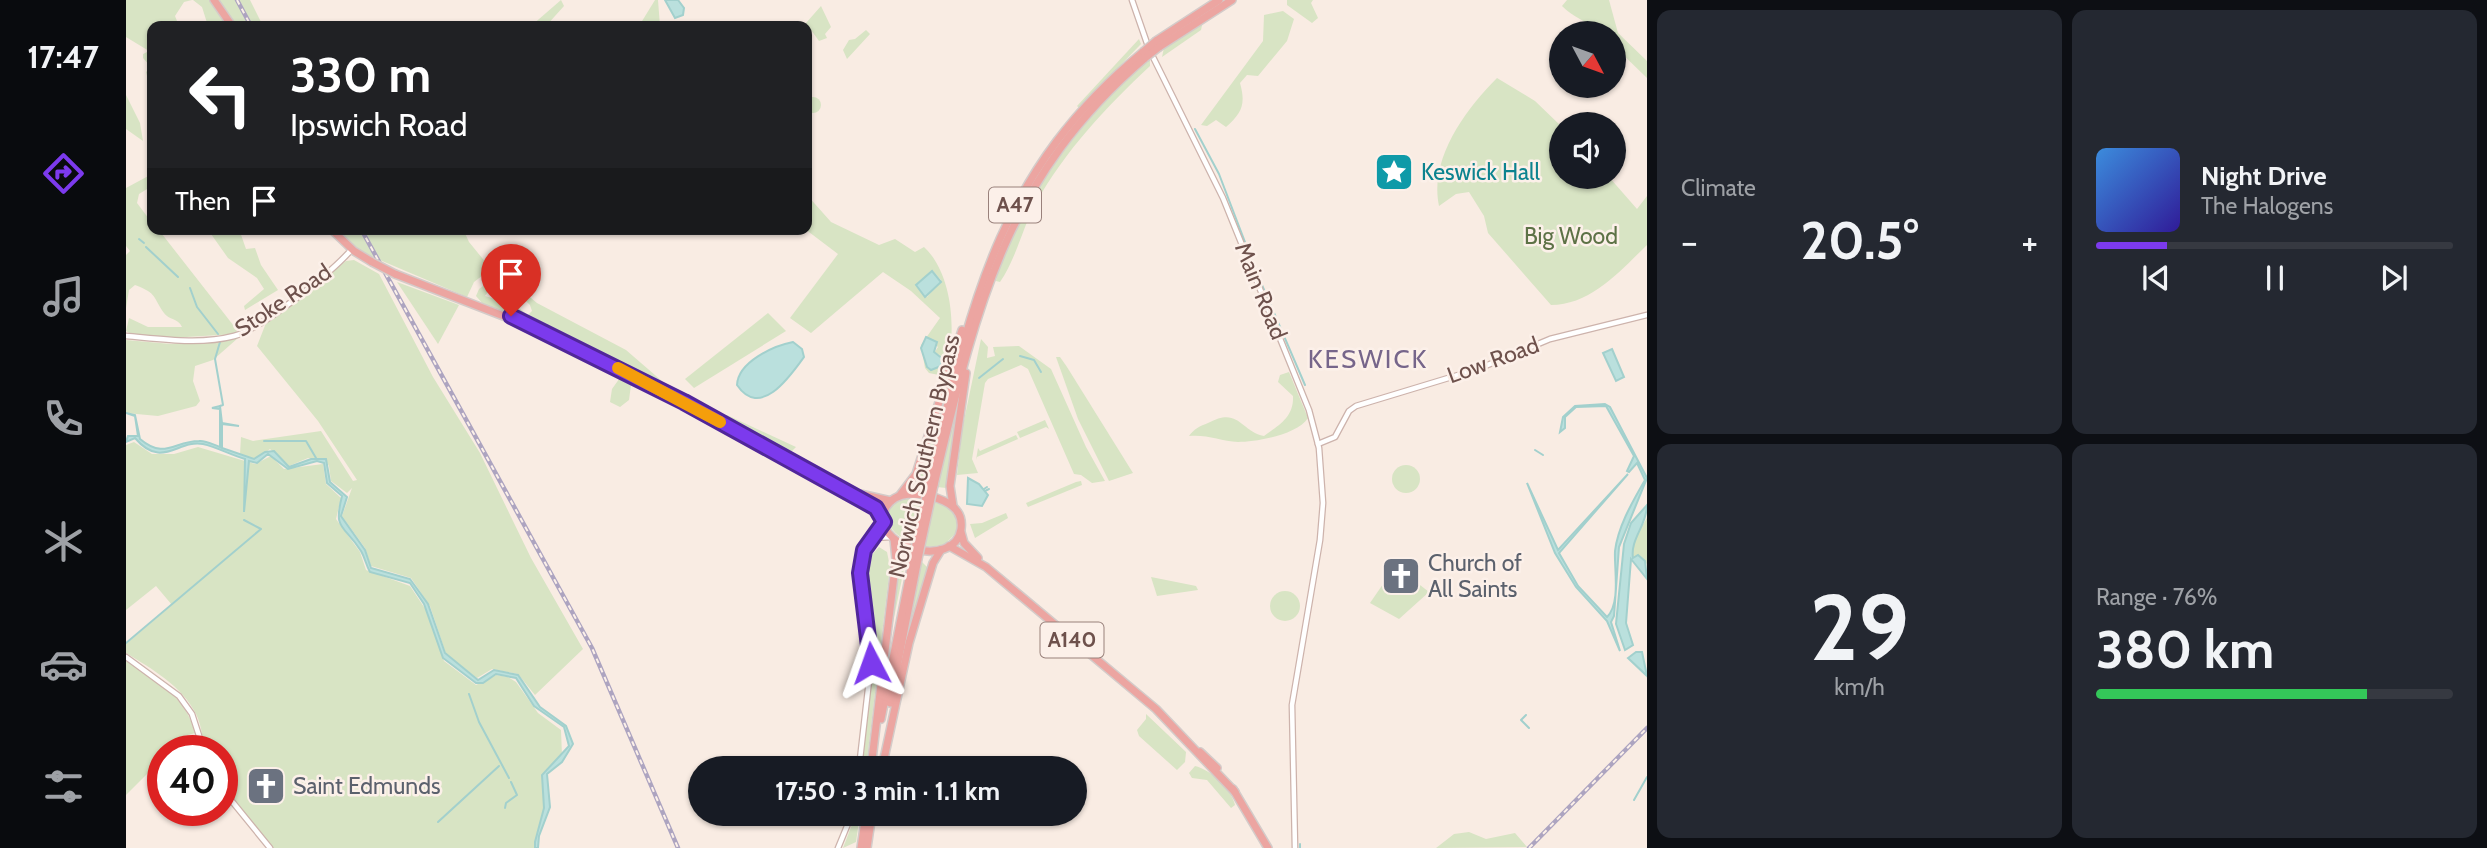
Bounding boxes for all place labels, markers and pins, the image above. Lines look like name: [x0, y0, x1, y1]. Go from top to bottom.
place icon: Keswick Hall: [1373, 151, 1415, 193]
place label: Keswick Hall: [1421, 158, 1540, 186]
pin: [481, 244, 541, 316]
place label: Church of All Saints: [1428, 549, 1522, 603]
church icon: Church of All Saints: [1380, 555, 1422, 597]
church icon: Saint Edmunds: [245, 765, 287, 807]
place label: Saint Edmunds: [293, 772, 440, 800]

